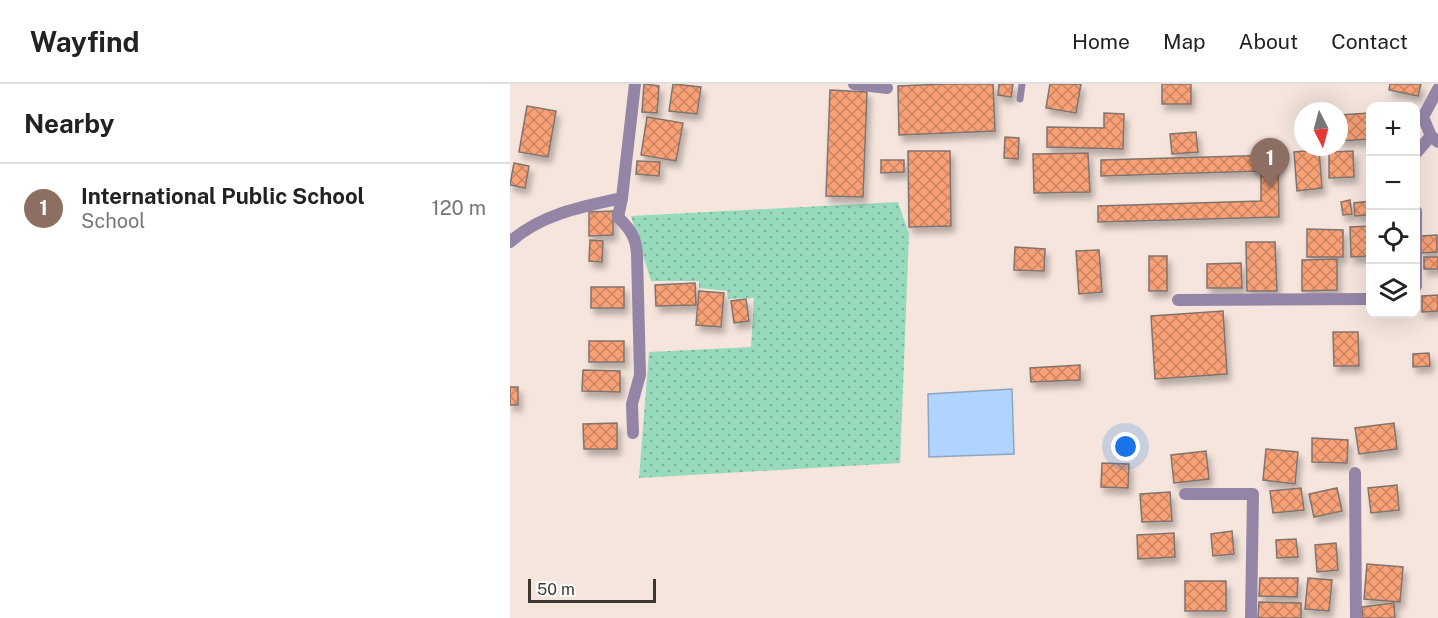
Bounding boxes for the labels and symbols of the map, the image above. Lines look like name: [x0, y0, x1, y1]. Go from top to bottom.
north arrow: [1294, 102, 1348, 156]
pin: 1: [1250, 138, 1290, 188]
your location: [1111, 432, 1140, 461]
scale bar: [528, 576, 656, 604]

